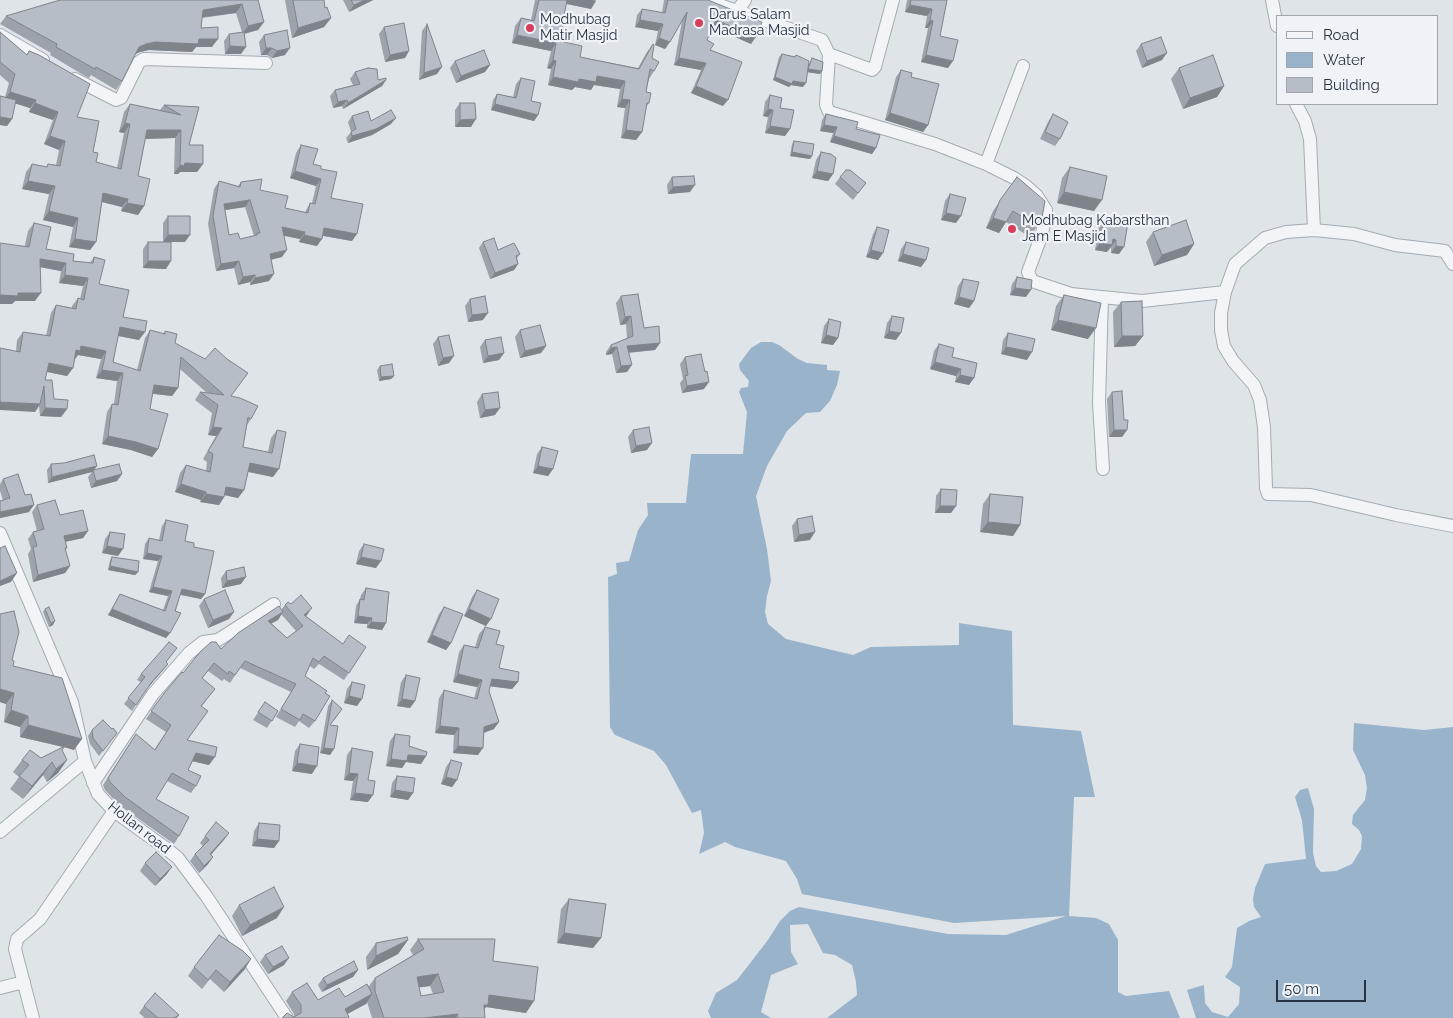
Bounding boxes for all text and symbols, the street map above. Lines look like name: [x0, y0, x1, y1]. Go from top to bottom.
place label: Darus Salam Madrasa Masjid: [709, 7, 810, 40]
place label: Modhubag Matir Masjid: [540, 12, 618, 44]
legend: [1276, 15, 1438, 105]
marker: Darus Salam Madrasa Masjid: [693, 17, 705, 29]
marker: Modhubag Matir Masjid: [524, 22, 536, 34]
text: Road: [1323, 26, 1359, 44]
text: Water: [1323, 51, 1365, 69]
text: Building: [1323, 76, 1380, 94]
place label: Modhubag Kabarsthan Jam E Masjid: [1022, 213, 1169, 246]
marker: Modhubag Kabarsthan Jam E Masjid: [1006, 223, 1018, 235]
street label: Hollan road: [104, 798, 174, 858]
scale bar: [1278, 970, 1368, 1002]
text: 50 m: [1284, 980, 1319, 998]

